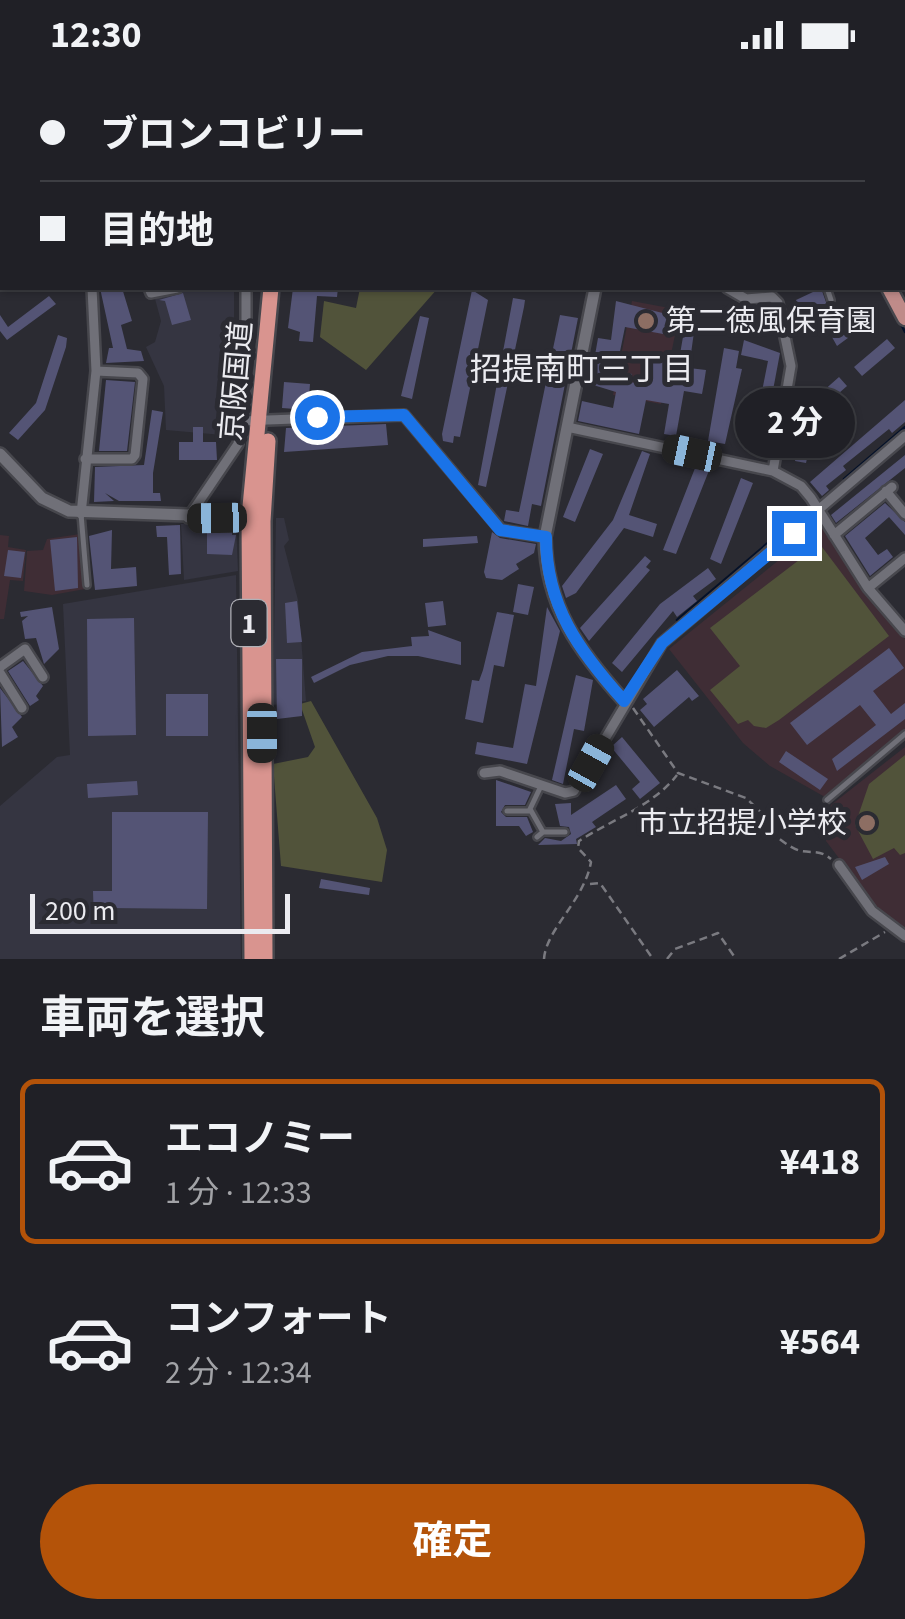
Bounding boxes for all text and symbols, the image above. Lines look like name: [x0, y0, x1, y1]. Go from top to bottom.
text: 12:30: [50, 8, 142, 62]
text: ブロンコビリー: [100, 108, 366, 162]
text: 目的地: [100, 204, 214, 258]
place label: 第二徳風保育園: [666, 300, 876, 343]
marker: 第二徳風保育園: [635, 310, 657, 332]
street label: 京阪国道: [210, 319, 263, 443]
district label: 招提南町三丁目: [470, 347, 694, 393]
callout: 2 分: [734, 388, 854, 458]
route start: [295, 395, 340, 440]
text: 2 分: [767, 400, 823, 446]
car: [660, 432, 724, 474]
car: [187, 502, 247, 534]
route end: [772, 511, 817, 556]
road number: 1: [232, 600, 266, 646]
car: [247, 703, 277, 763]
car: [563, 729, 619, 797]
place label: 市立招提小学校: [637, 802, 847, 845]
marker: 市立招提小学校: [856, 812, 878, 834]
scale bar: [30, 889, 290, 934]
text: 200 m: [45, 891, 116, 931]
text: 車両を選択: [40, 987, 265, 1051]
text: エコノミー: [165, 1112, 355, 1166]
icon: car: [45, 1117, 135, 1207]
text: ¥418: [780, 1135, 860, 1189]
text: 1 分 · 12:33: [165, 1170, 312, 1216]
text: コンフォート: [165, 1292, 392, 1346]
icon: car: [45, 1297, 135, 1387]
text: ¥564: [780, 1315, 860, 1369]
text: 2 分 · 12:34: [165, 1350, 312, 1396]
button: 確定: [40, 1484, 865, 1599]

